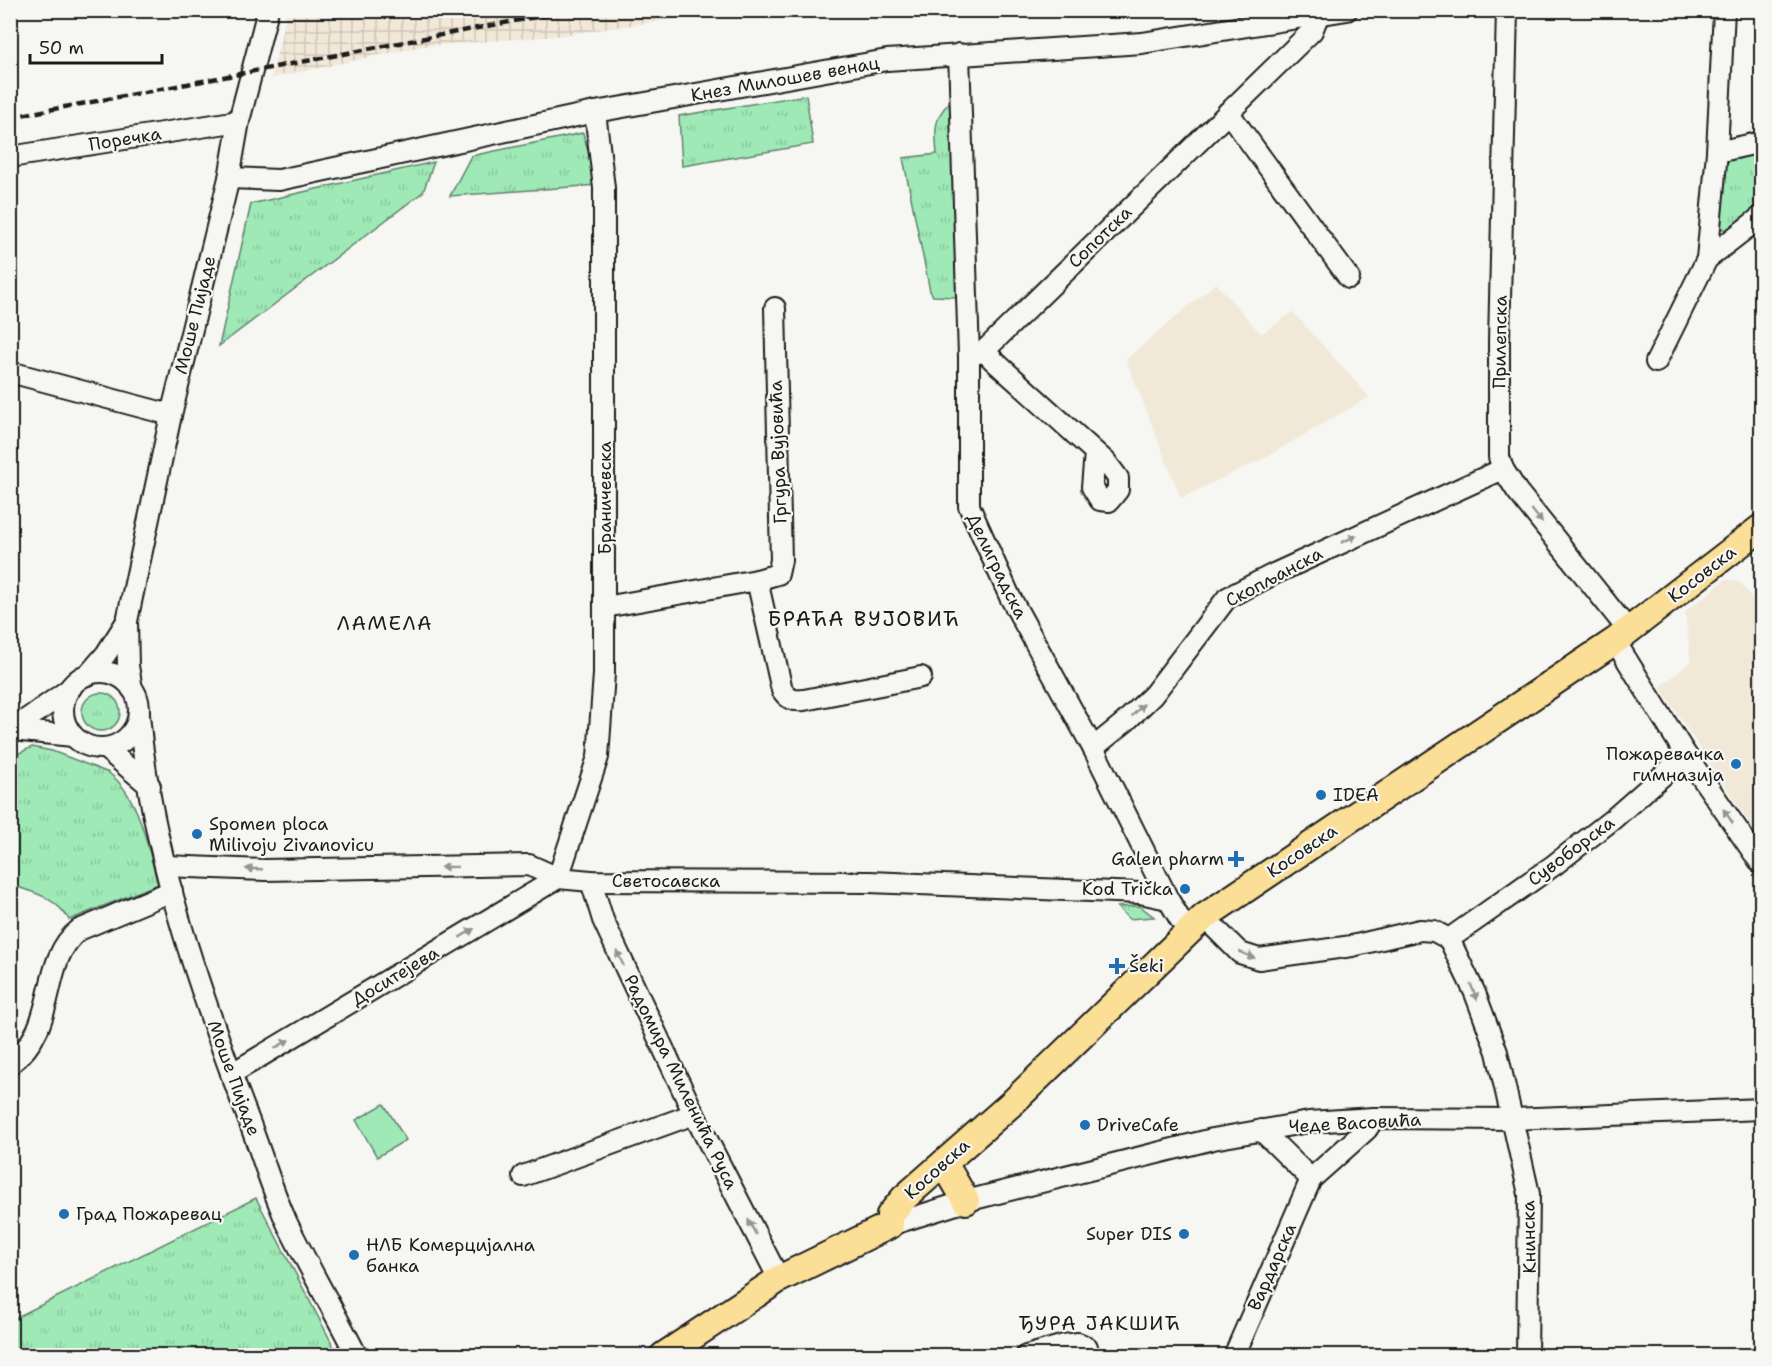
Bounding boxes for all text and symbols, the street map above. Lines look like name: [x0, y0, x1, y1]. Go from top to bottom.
scale bar: [30, 27, 162, 65]
text: 50 m: [39, 36, 84, 60]
street label: Кнез Милошев венац: [689, 51, 881, 107]
street label: Поречка: [87, 121, 163, 157]
street label: Сопотска: [1063, 201, 1137, 273]
street label: Моше Пијаде: [169, 253, 221, 377]
street label: Прилепска: [1487, 295, 1513, 389]
street label: Гргура Вујовића: [764, 380, 792, 524]
street label: Браничевска: [593, 441, 617, 555]
one-way arrow: [1531, 508, 1544, 524]
street label: Делиградска: [961, 509, 1033, 623]
one-way arrow: [1340, 535, 1357, 544]
street label: Косовска: [1663, 540, 1741, 608]
street label: Скопљанска: [1221, 541, 1327, 613]
district label: БРАЋА ВУЈОВИЋ: [768, 605, 960, 633]
district label: ЛАМЕЛА: [337, 610, 433, 636]
one-way arrow: [1130, 704, 1144, 718]
place label: Пожаревачка гимназија: [1606, 742, 1724, 787]
marker: Пожаревачка гимназија: [1729, 757, 1743, 771]
place label: IDEA: [1333, 783, 1379, 807]
marker: IDEA: [1314, 788, 1328, 802]
one-way arrow: [1723, 808, 1734, 825]
street label: Сувоборска: [1523, 811, 1619, 891]
place label: Spomen ploca Milivoju Zivanovicu: [209, 812, 374, 857]
street label: Косовска: [1262, 819, 1342, 883]
marker: Spomen ploca Milivoju Zivanovicu: [190, 827, 204, 841]
place label: Galen pharm: [1111, 847, 1224, 871]
marker: Galen pharm: [1229, 852, 1243, 866]
one-way arrow: [440, 862, 459, 872]
one-way arrow: [245, 865, 264, 874]
street label: Светосавска: [612, 869, 720, 893]
place label: Kod Trička: [1082, 877, 1173, 901]
marker: Kod Trička: [1178, 882, 1192, 896]
one-way arrow: [459, 928, 476, 938]
street label: Доситејева: [347, 941, 443, 1011]
one-way arrow: [616, 949, 625, 966]
one-way arrow: [1239, 950, 1257, 960]
place label: Šeki: [1129, 954, 1164, 978]
marker: Šeki: [1110, 959, 1124, 973]
street label: Радомира Миленића Руса: [618, 970, 744, 1194]
one-way arrow: [1469, 984, 1479, 1002]
street label: Моше Пијаде: [202, 1017, 266, 1139]
one-way arrow: [274, 1039, 290, 1050]
street label: Чеде Васовића: [1288, 1108, 1422, 1138]
place label: DriveCafe: [1097, 1113, 1179, 1137]
marker: DriveCafe: [1078, 1118, 1092, 1132]
street label: Косовска: [899, 1133, 975, 1205]
street label: Книнска: [1516, 1200, 1542, 1274]
place label: Град Пожаревац: [76, 1202, 222, 1226]
marker: Град Пожаревац: [57, 1207, 71, 1221]
one-way arrow: [748, 1219, 757, 1236]
street label: Вардарска: [1242, 1220, 1302, 1314]
place label: Super DIS: [1086, 1222, 1172, 1246]
marker: Super DIS: [1177, 1227, 1191, 1241]
place label: НЛБ Комерцијална банка: [366, 1233, 535, 1278]
marker: НЛБ Комерцијална банка: [347, 1248, 361, 1262]
district label: ЂУРА ЈАКШИЋ: [1019, 1310, 1181, 1336]

